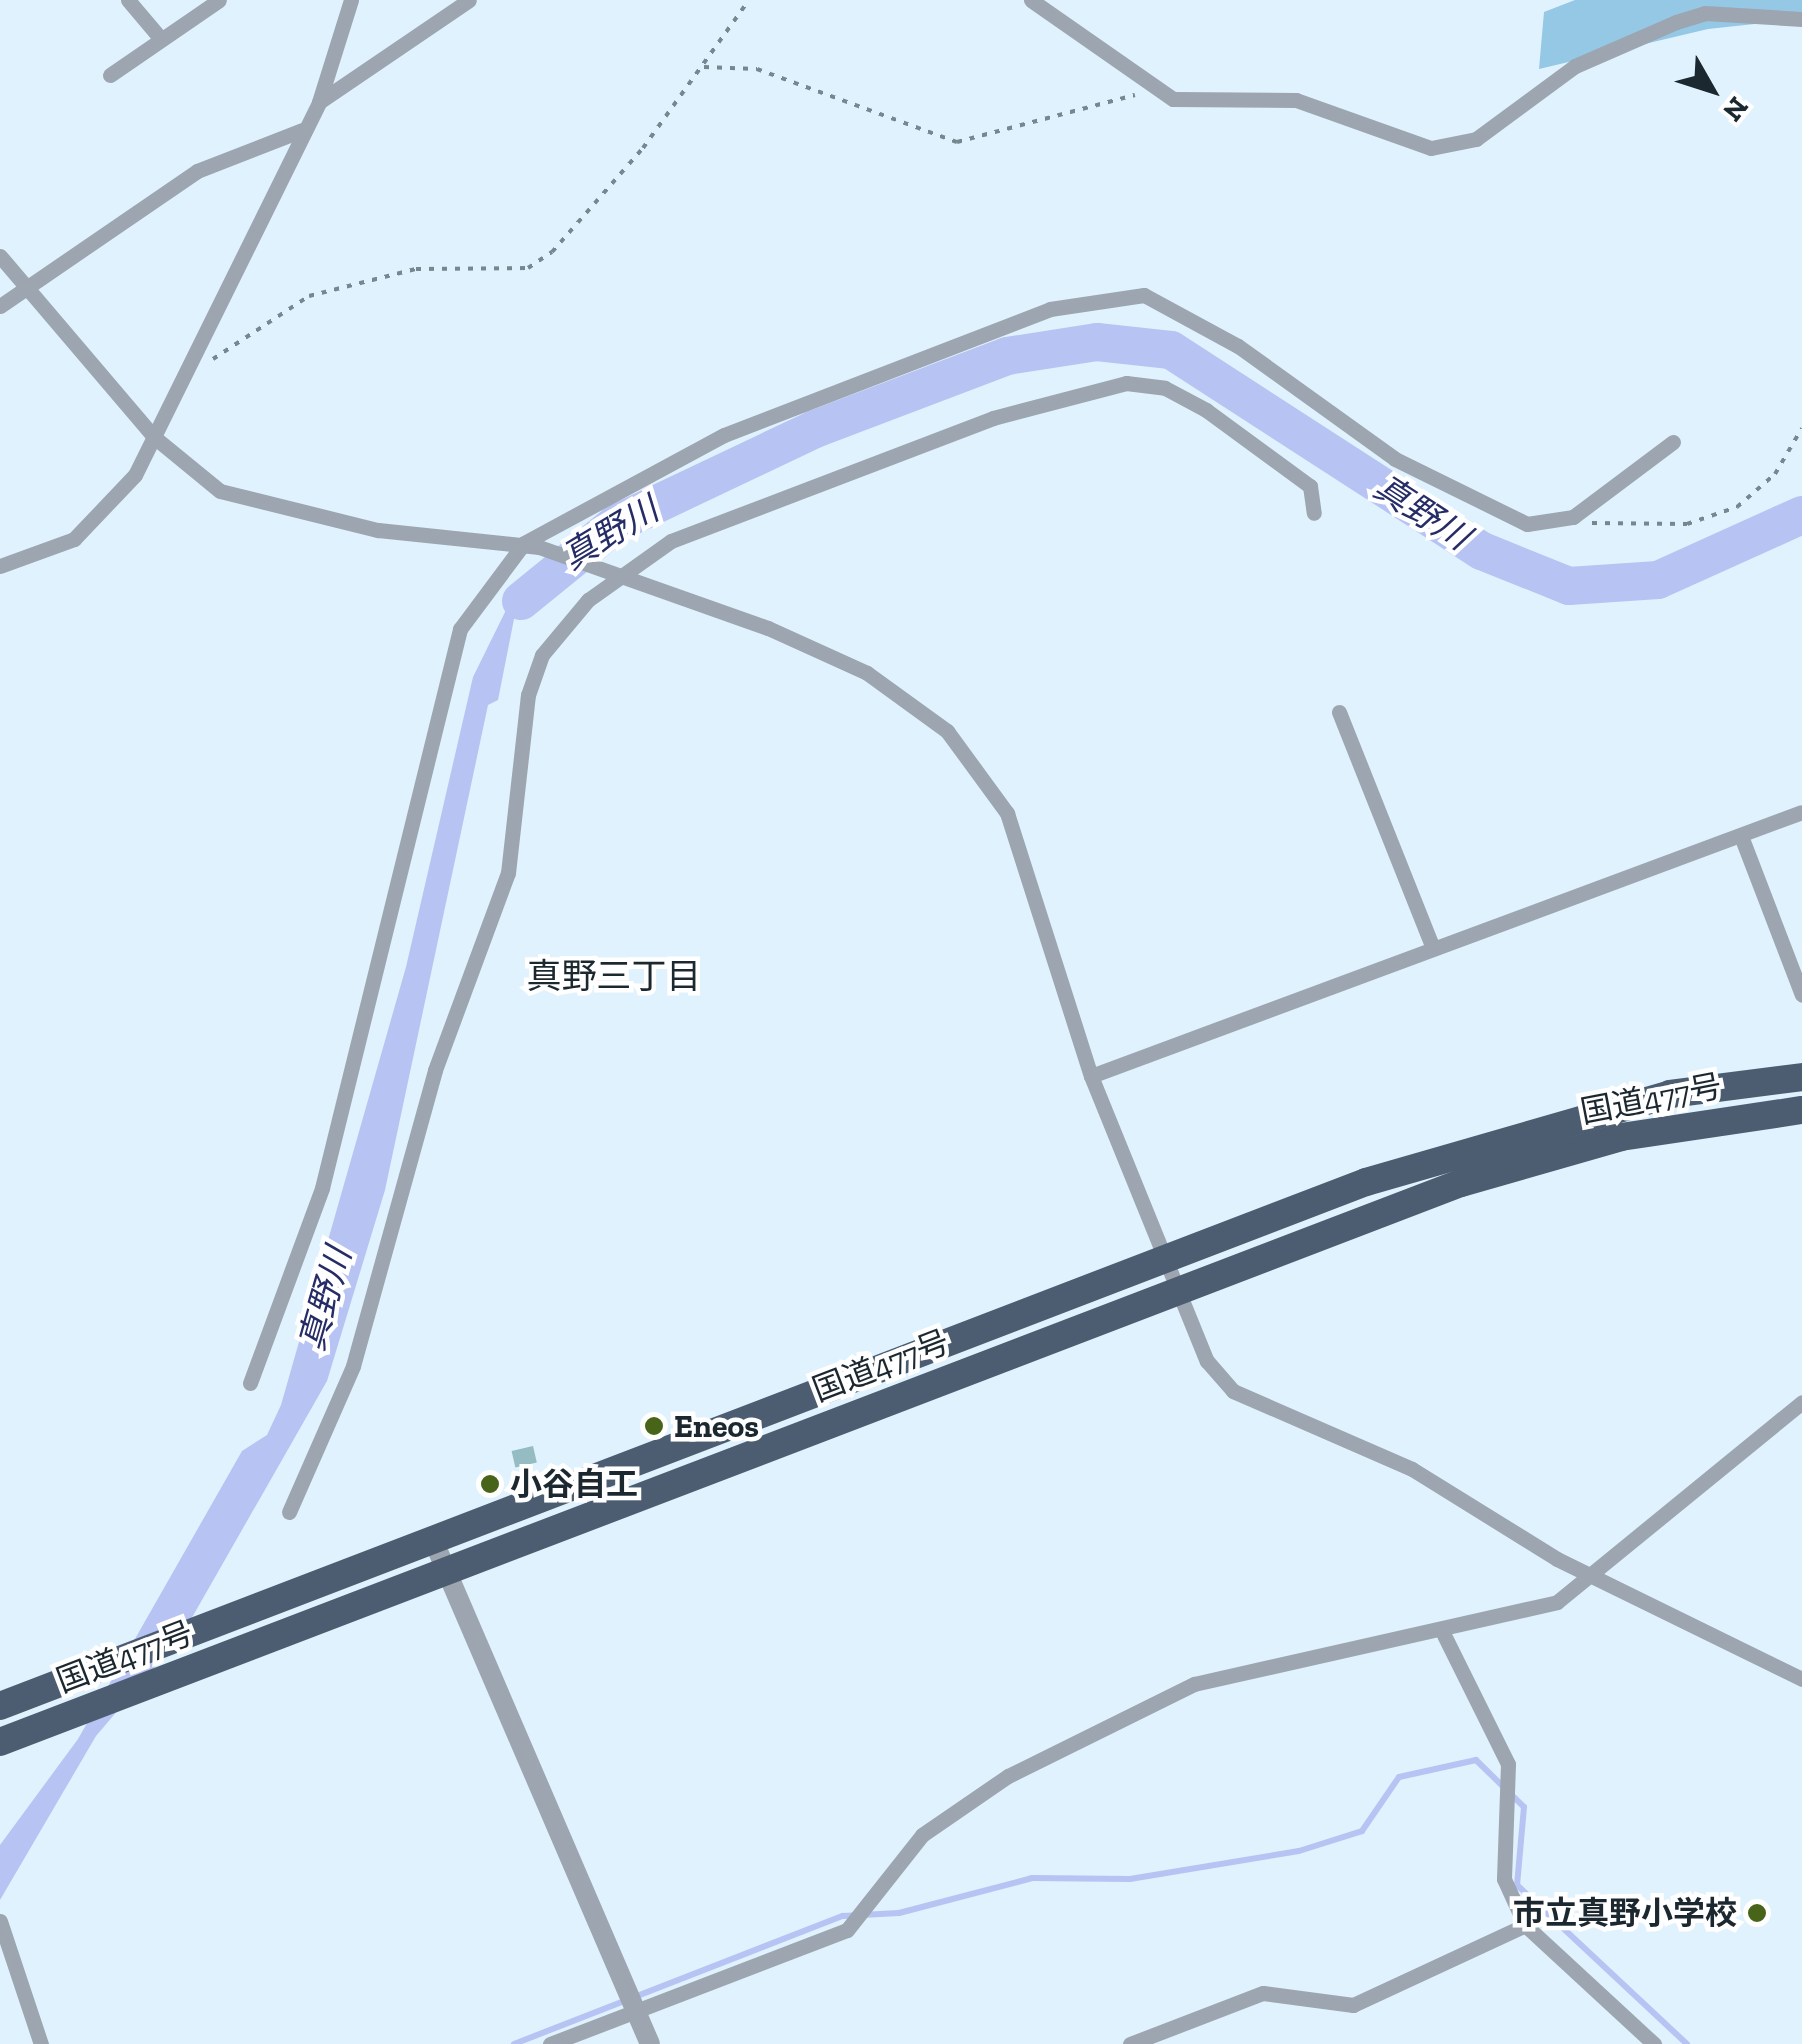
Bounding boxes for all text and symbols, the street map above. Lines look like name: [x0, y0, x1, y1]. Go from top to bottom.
north arrow: [1662, 40, 1762, 140]
text: N: [1716, 91, 1755, 128]
water label: 真野川: [1367, 466, 1477, 558]
water label: 真野川: [554, 488, 666, 578]
district label: 真野三丁目: [527, 955, 701, 997]
street label: 国道477号: [1577, 1067, 1725, 1131]
water label: 真野川: [290, 1243, 360, 1355]
street label: 国道477号: [807, 1322, 955, 1410]
place label: Eneos: [674, 1407, 759, 1445]
marker: Eneos: [643, 1415, 665, 1437]
place label: 小谷自工: [510, 1465, 638, 1503]
marker: 小谷自工: [479, 1473, 501, 1495]
street label: 国道477号: [51, 1613, 199, 1701]
place label: 市立真野小学校: [1513, 1894, 1737, 1932]
marker: 市立真野小学校: [1746, 1902, 1768, 1924]

